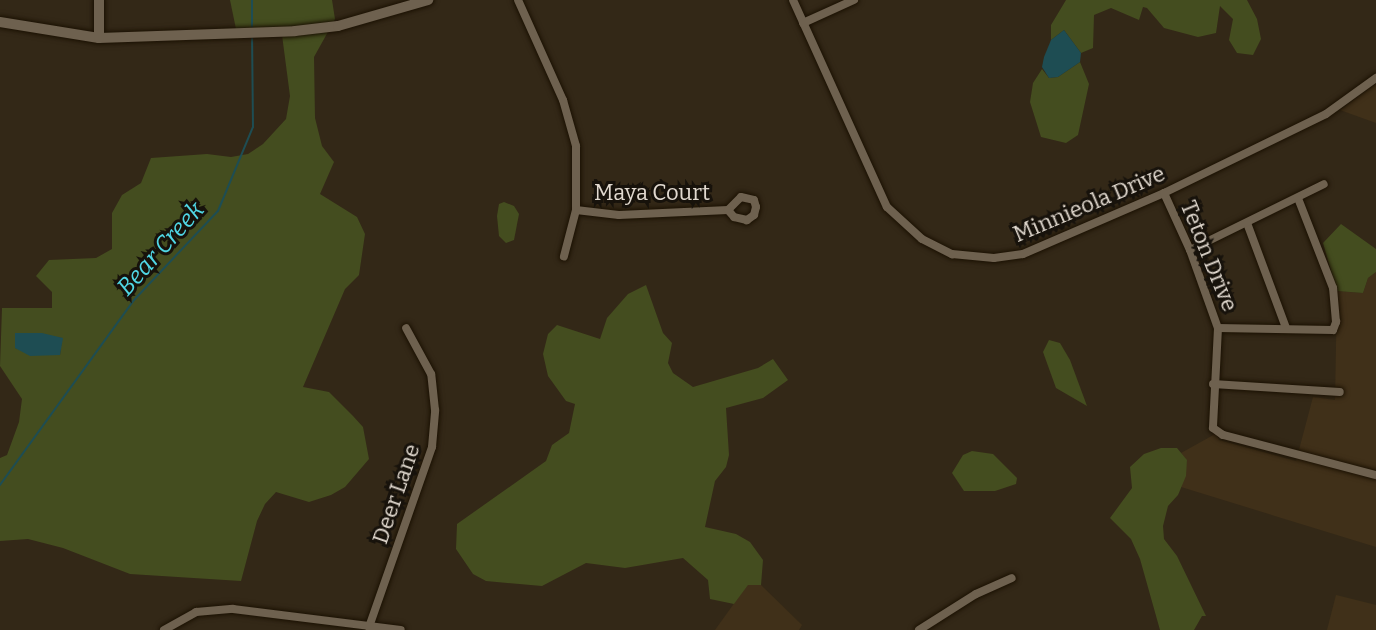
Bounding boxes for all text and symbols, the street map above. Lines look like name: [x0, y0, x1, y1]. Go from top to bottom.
street label: Minnieola Drive: [1009, 160, 1169, 248]
street label: Maya Court: [594, 180, 710, 206]
water label: Bear Creek: [111, 196, 211, 302]
street label: Teton Drive: [1175, 197, 1243, 315]
street label: Deer Lane: [367, 441, 425, 547]

